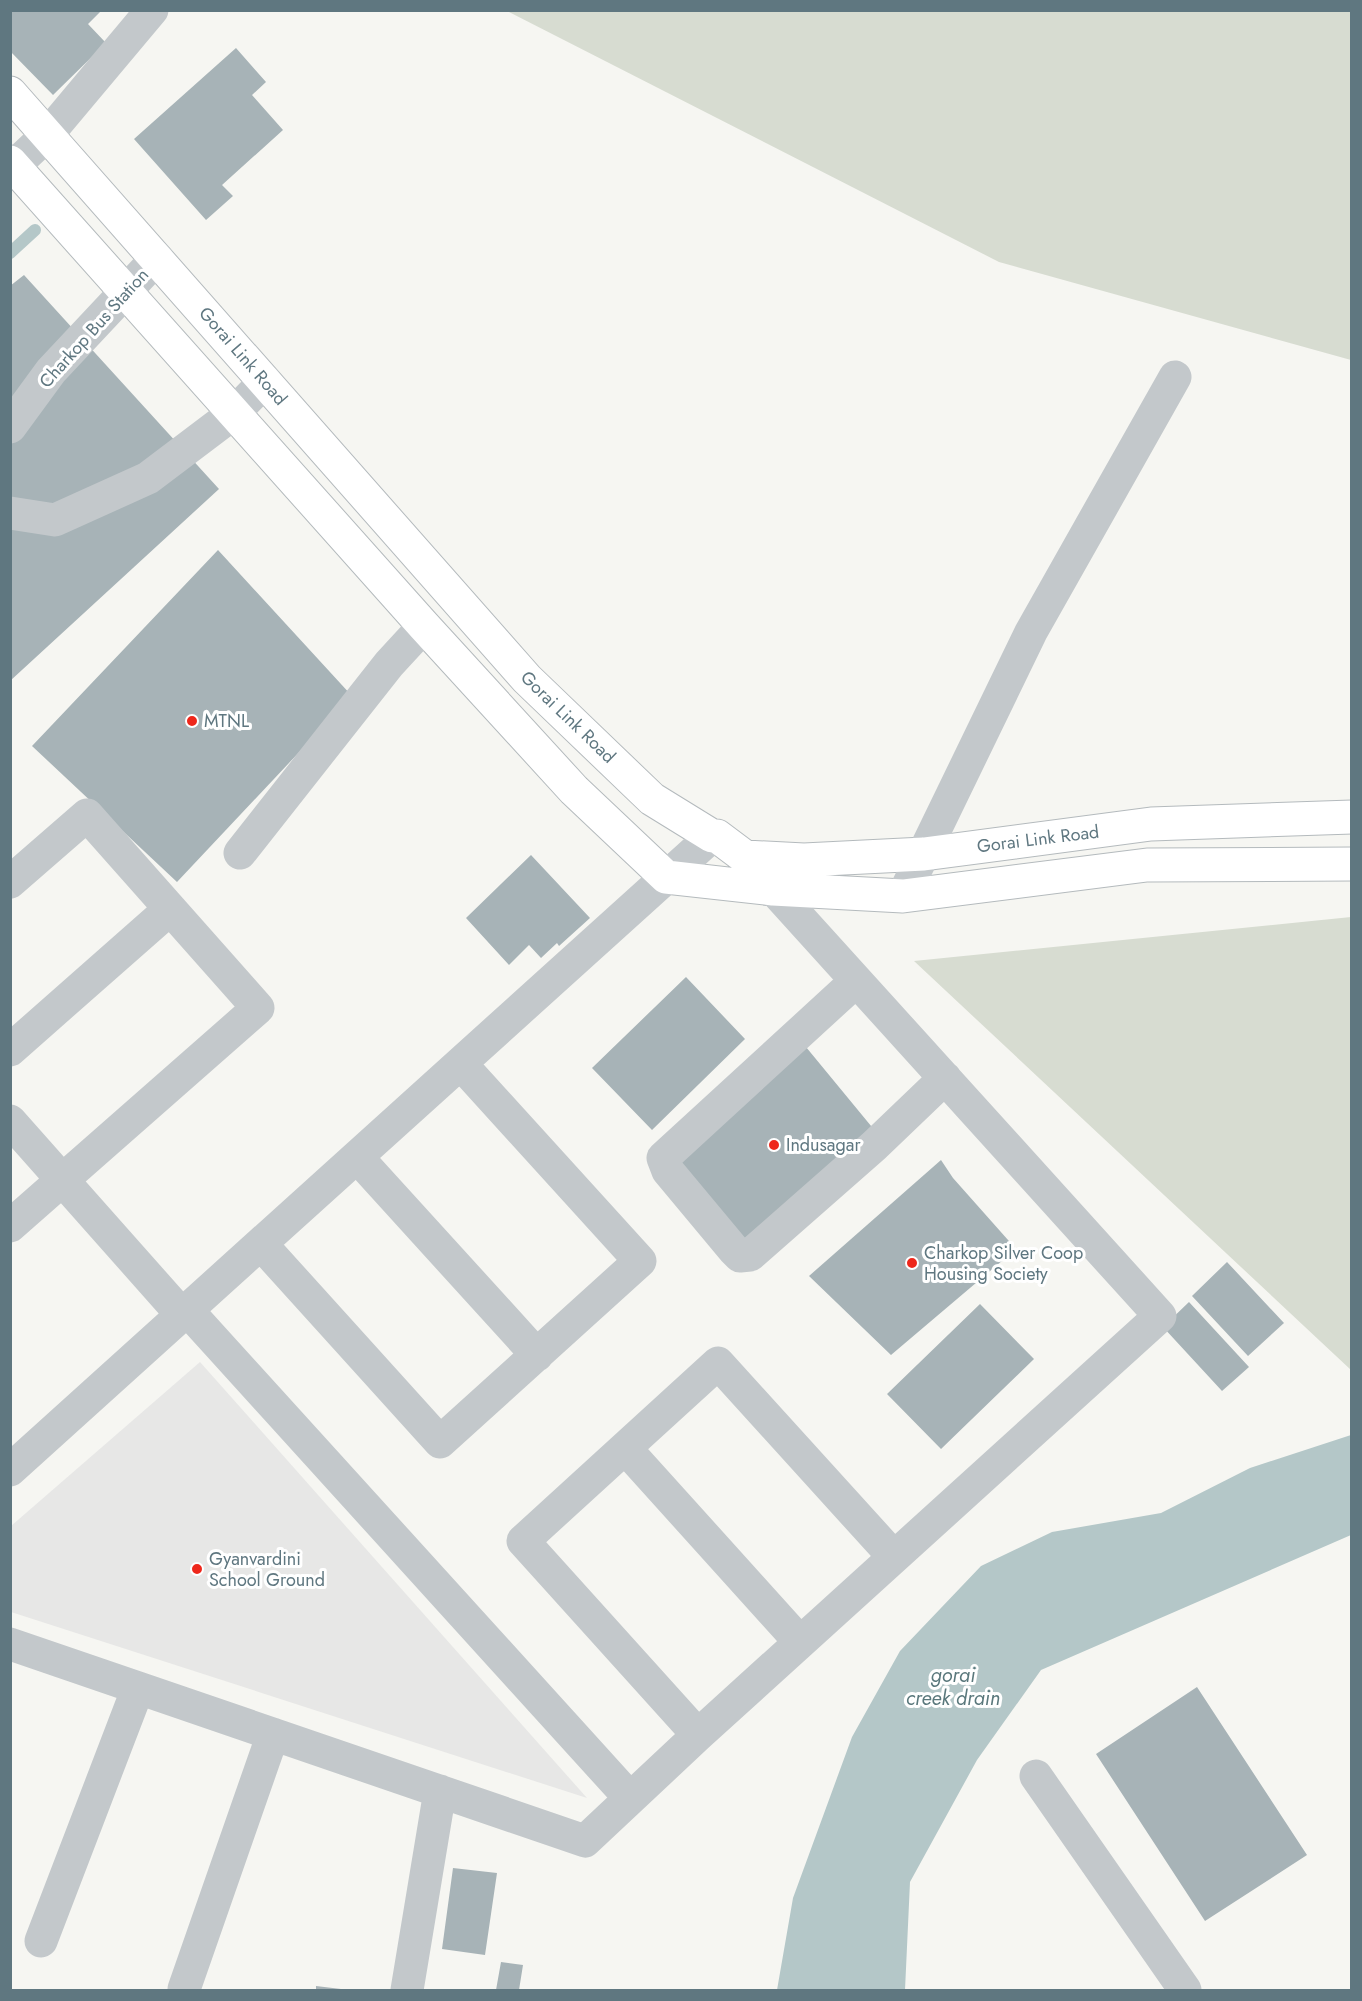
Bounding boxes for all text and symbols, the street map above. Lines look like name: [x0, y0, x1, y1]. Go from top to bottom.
street label: Charkop Bus Station: [33, 262, 155, 394]
street label: Gorai Link Road: [193, 301, 293, 411]
street label: Gorai Link Road: [515, 665, 621, 769]
place label: MTNL: [204, 708, 249, 734]
marker: MTNL: [185, 714, 199, 728]
street label: Gorai Link Road: [975, 819, 1101, 859]
place label: Indusagar: [786, 1132, 861, 1158]
marker: Indusagar: [767, 1138, 781, 1152]
place label: Charkop Silver Coop Housing Society: [924, 1240, 1083, 1287]
marker: Charkop Silver Coop Housing Society: [905, 1256, 919, 1270]
place label: Gyanvardini School Ground: [209, 1546, 325, 1593]
marker: Gyanvardini School Ground: [190, 1562, 204, 1576]
water label: gorai creek drain: [906, 1661, 1000, 1713]

